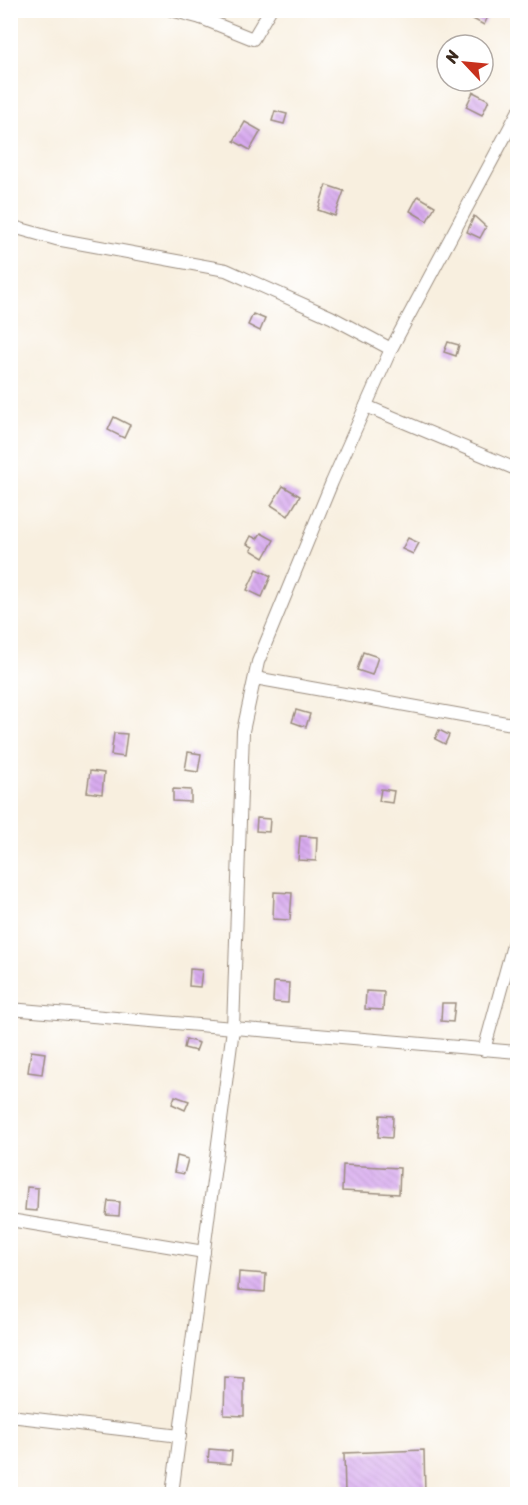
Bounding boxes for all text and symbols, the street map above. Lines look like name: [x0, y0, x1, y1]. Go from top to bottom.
north arrow: [435, 33, 495, 93]
text: N: [436, 44, 468, 69]

